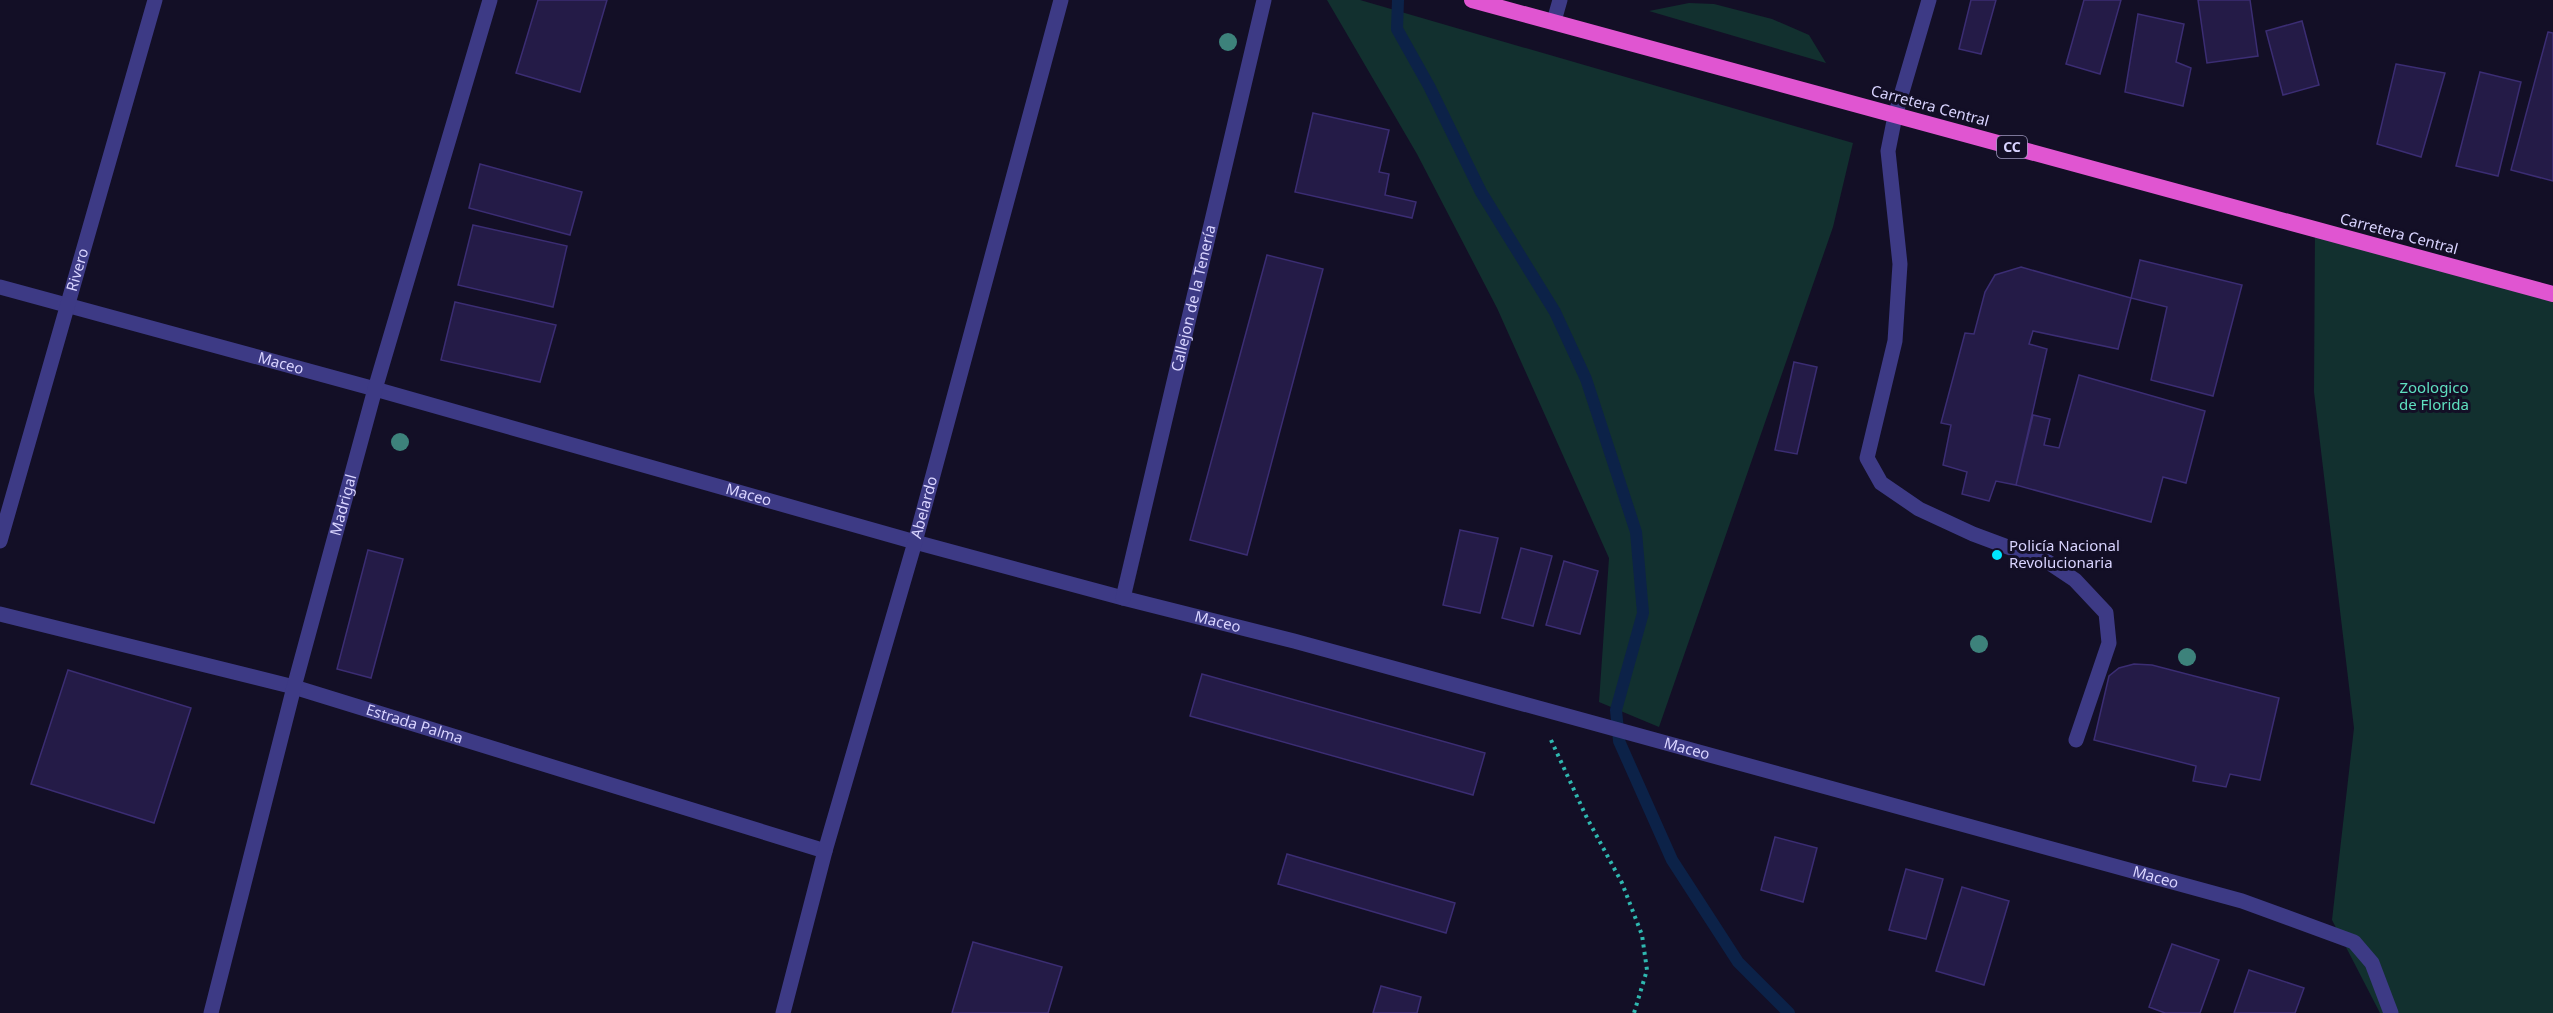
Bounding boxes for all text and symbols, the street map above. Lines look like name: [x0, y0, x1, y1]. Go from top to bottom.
street label: Carretera Central: [1869, 80, 1991, 130]
road number: CC: [1997, 136, 2027, 158]
street label: Carretera Central: [2338, 208, 2460, 258]
street label: Callejon de la Tenería: [1166, 223, 1220, 373]
street label: Rivero: [61, 246, 92, 294]
street label: Maceo: [256, 347, 306, 378]
park label: Zoologico de Florida: [2399, 377, 2469, 414]
street label: Madrigal: [325, 472, 360, 538]
street label: Abelardo: [905, 474, 941, 541]
street label: Maceo: [724, 478, 774, 510]
place label: Policía Nacional Revolucionaria: [2009, 535, 2120, 572]
marker: Policía Nacional Revolucionaria: [1990, 548, 2004, 562]
street label: Maceo: [1193, 605, 1243, 636]
street label: Estrada Palma: [364, 699, 466, 748]
street label: Maceo: [1662, 732, 1712, 764]
street label: Maceo: [2131, 861, 2181, 892]

